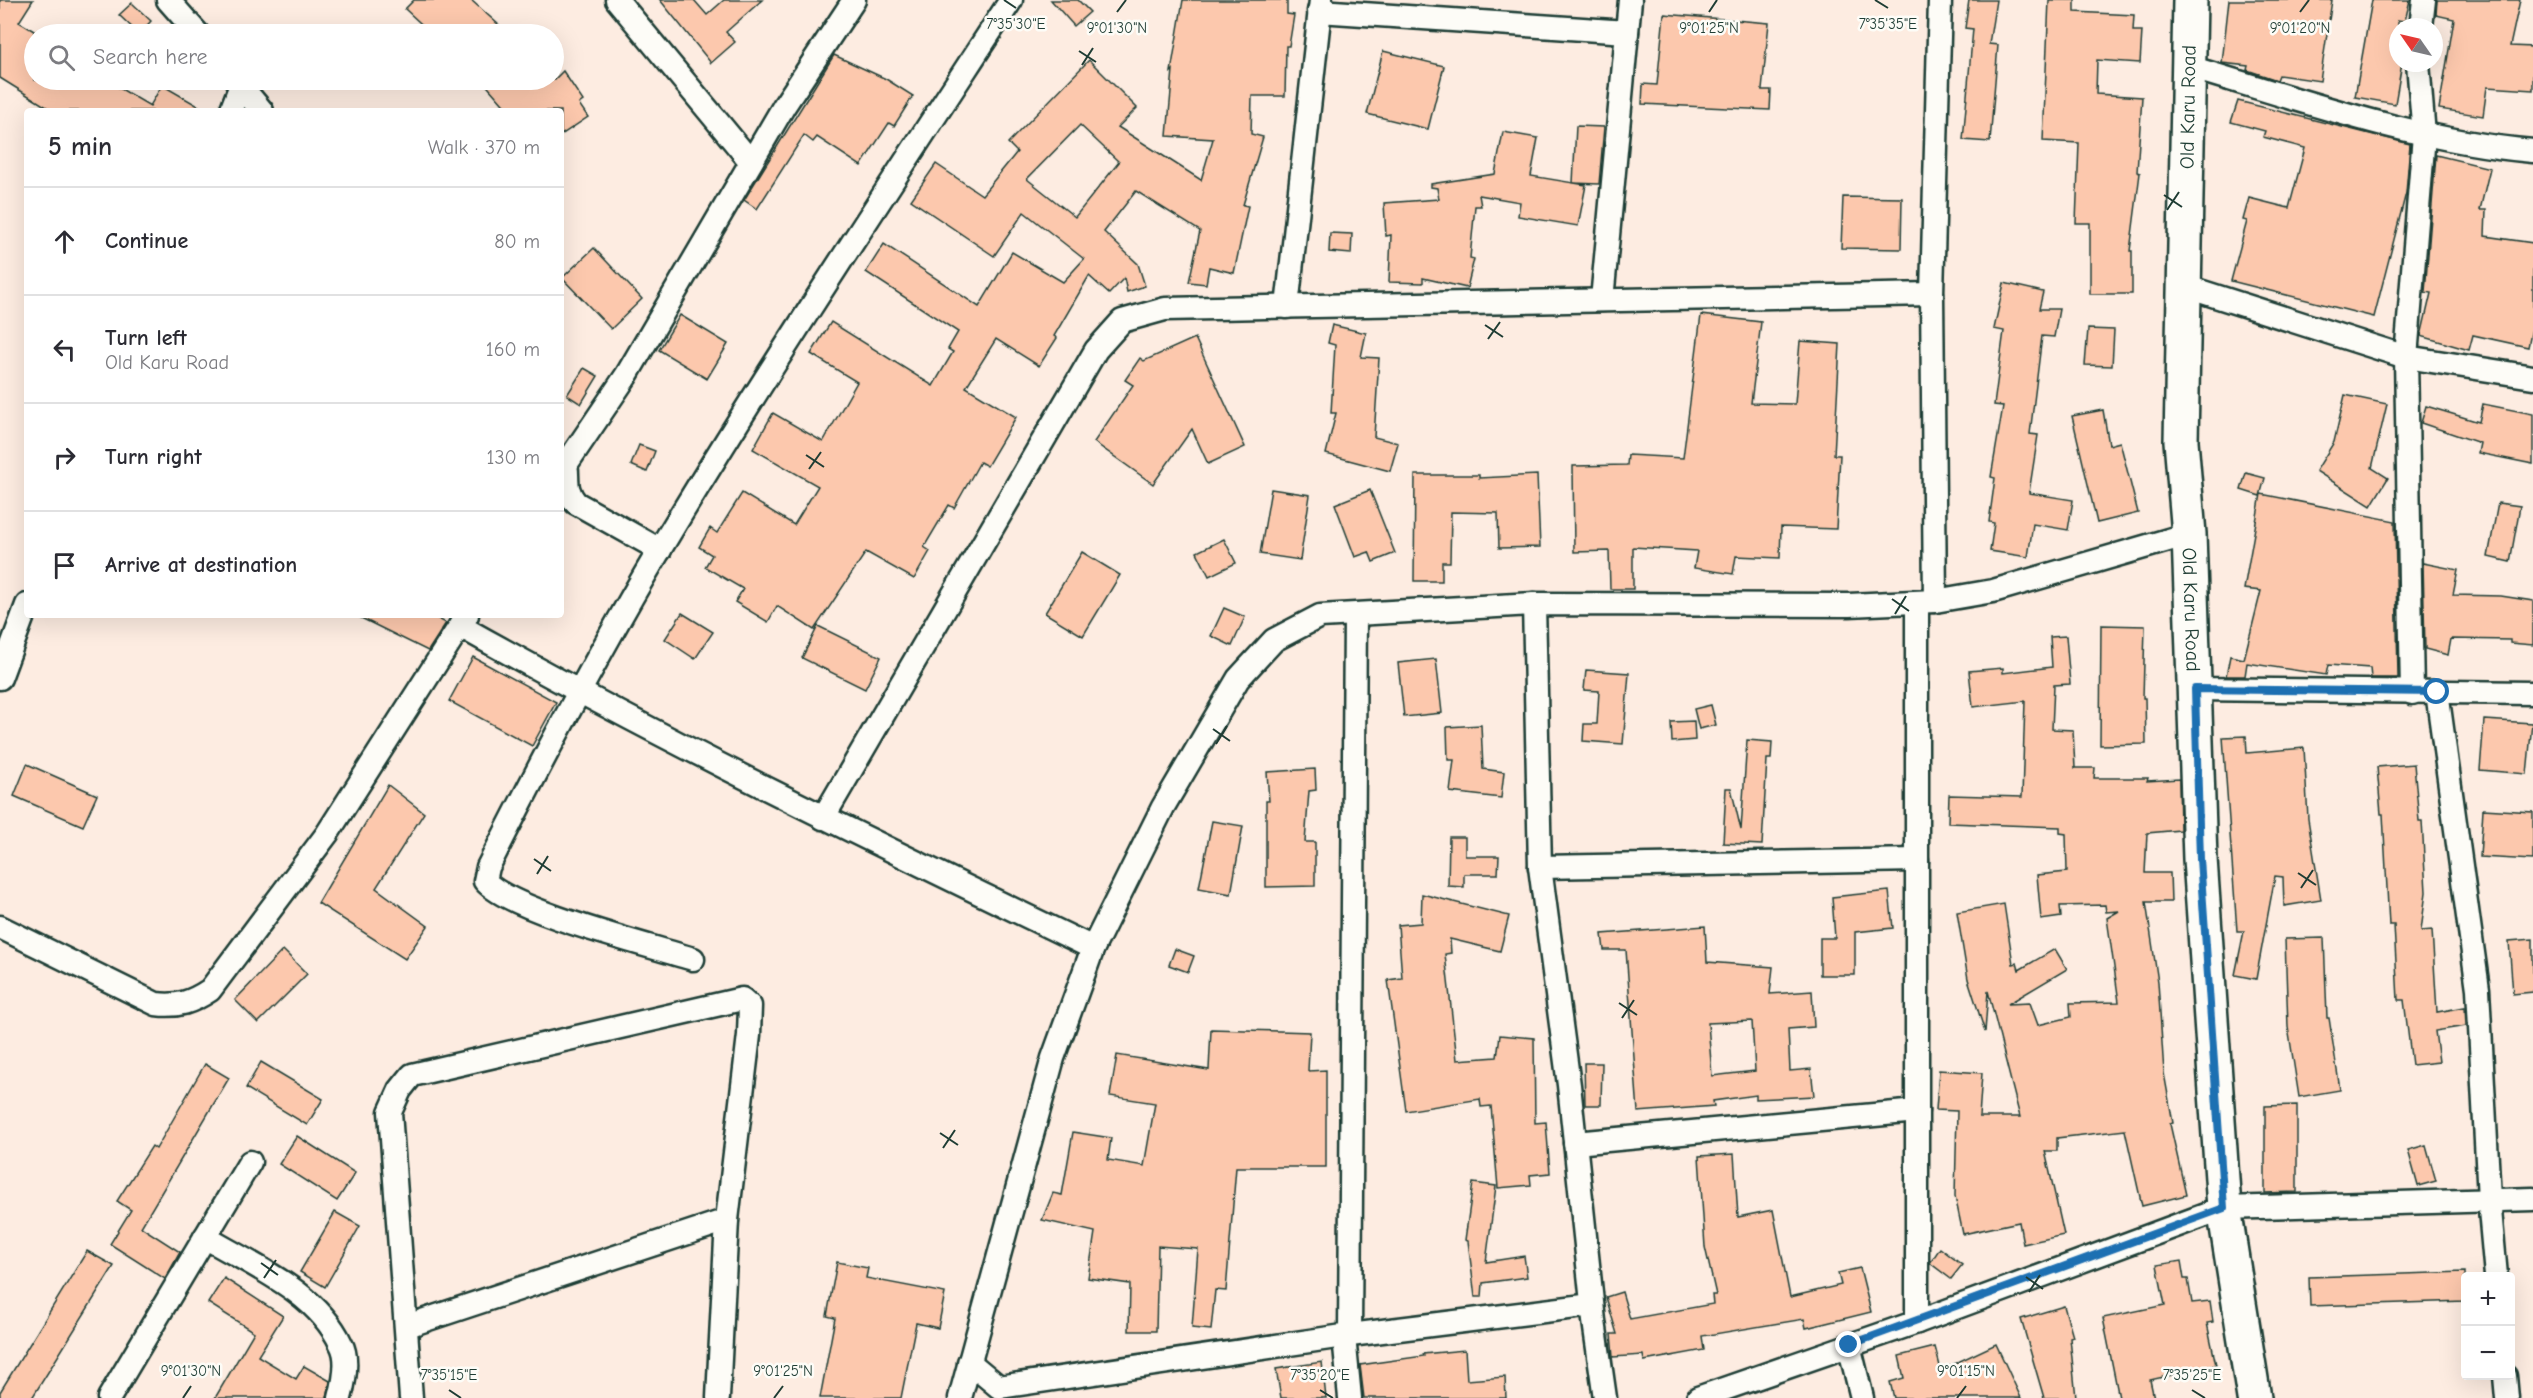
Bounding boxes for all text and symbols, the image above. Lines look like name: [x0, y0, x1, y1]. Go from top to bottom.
text: 7°35'30"E: [986, 15, 1046, 33]
text: 7°35'35"E: [1859, 15, 1917, 33]
north arrow: [2389, 18, 2443, 72]
text: 9°01'30"N: [1087, 19, 1147, 37]
text: 9°01'25"N: [1679, 19, 1739, 37]
text: 9°01'20"N: [2270, 19, 2330, 37]
search box: [24, 24, 564, 90]
icon: search: [45, 41, 78, 74]
text: Search here: [93, 44, 208, 70]
street label: Old Karu Road: [2175, 45, 2201, 169]
text: 5 min: [48, 132, 112, 162]
text: Walk · 370 m: [428, 136, 540, 159]
icon: ahead: [48, 225, 81, 258]
text: Continue: [105, 228, 188, 254]
text: 80 m: [494, 230, 540, 253]
text: Turn left: [105, 325, 187, 351]
icon: left: [48, 333, 81, 366]
text: 160 m: [486, 338, 540, 361]
text: Old Karu Road: [105, 351, 229, 374]
icon: right: [48, 441, 81, 474]
text: Turn right: [105, 444, 202, 470]
text: 130 m: [487, 446, 540, 469]
street label: Old Karu Road: [2178, 547, 2205, 672]
icon: arrive: [48, 549, 81, 582]
text: Arrive at destination: [105, 552, 297, 578]
route start: [2423, 678, 2449, 704]
map controls: [2461, 1272, 2515, 1380]
button: +: [2461, 1272, 2515, 1326]
button: −: [2461, 1326, 2515, 1380]
route end: [1835, 1331, 1861, 1357]
text: 9°01'30"N: [161, 1362, 221, 1380]
text: 9°01'25"N: [753, 1362, 813, 1380]
text: 9°01'15"N: [1937, 1362, 1995, 1380]
text: 7°35'15"E: [421, 1366, 477, 1384]
text: 7°35'20"E: [1290, 1366, 1350, 1384]
text: 7°35'25"E: [2163, 1366, 2221, 1384]

